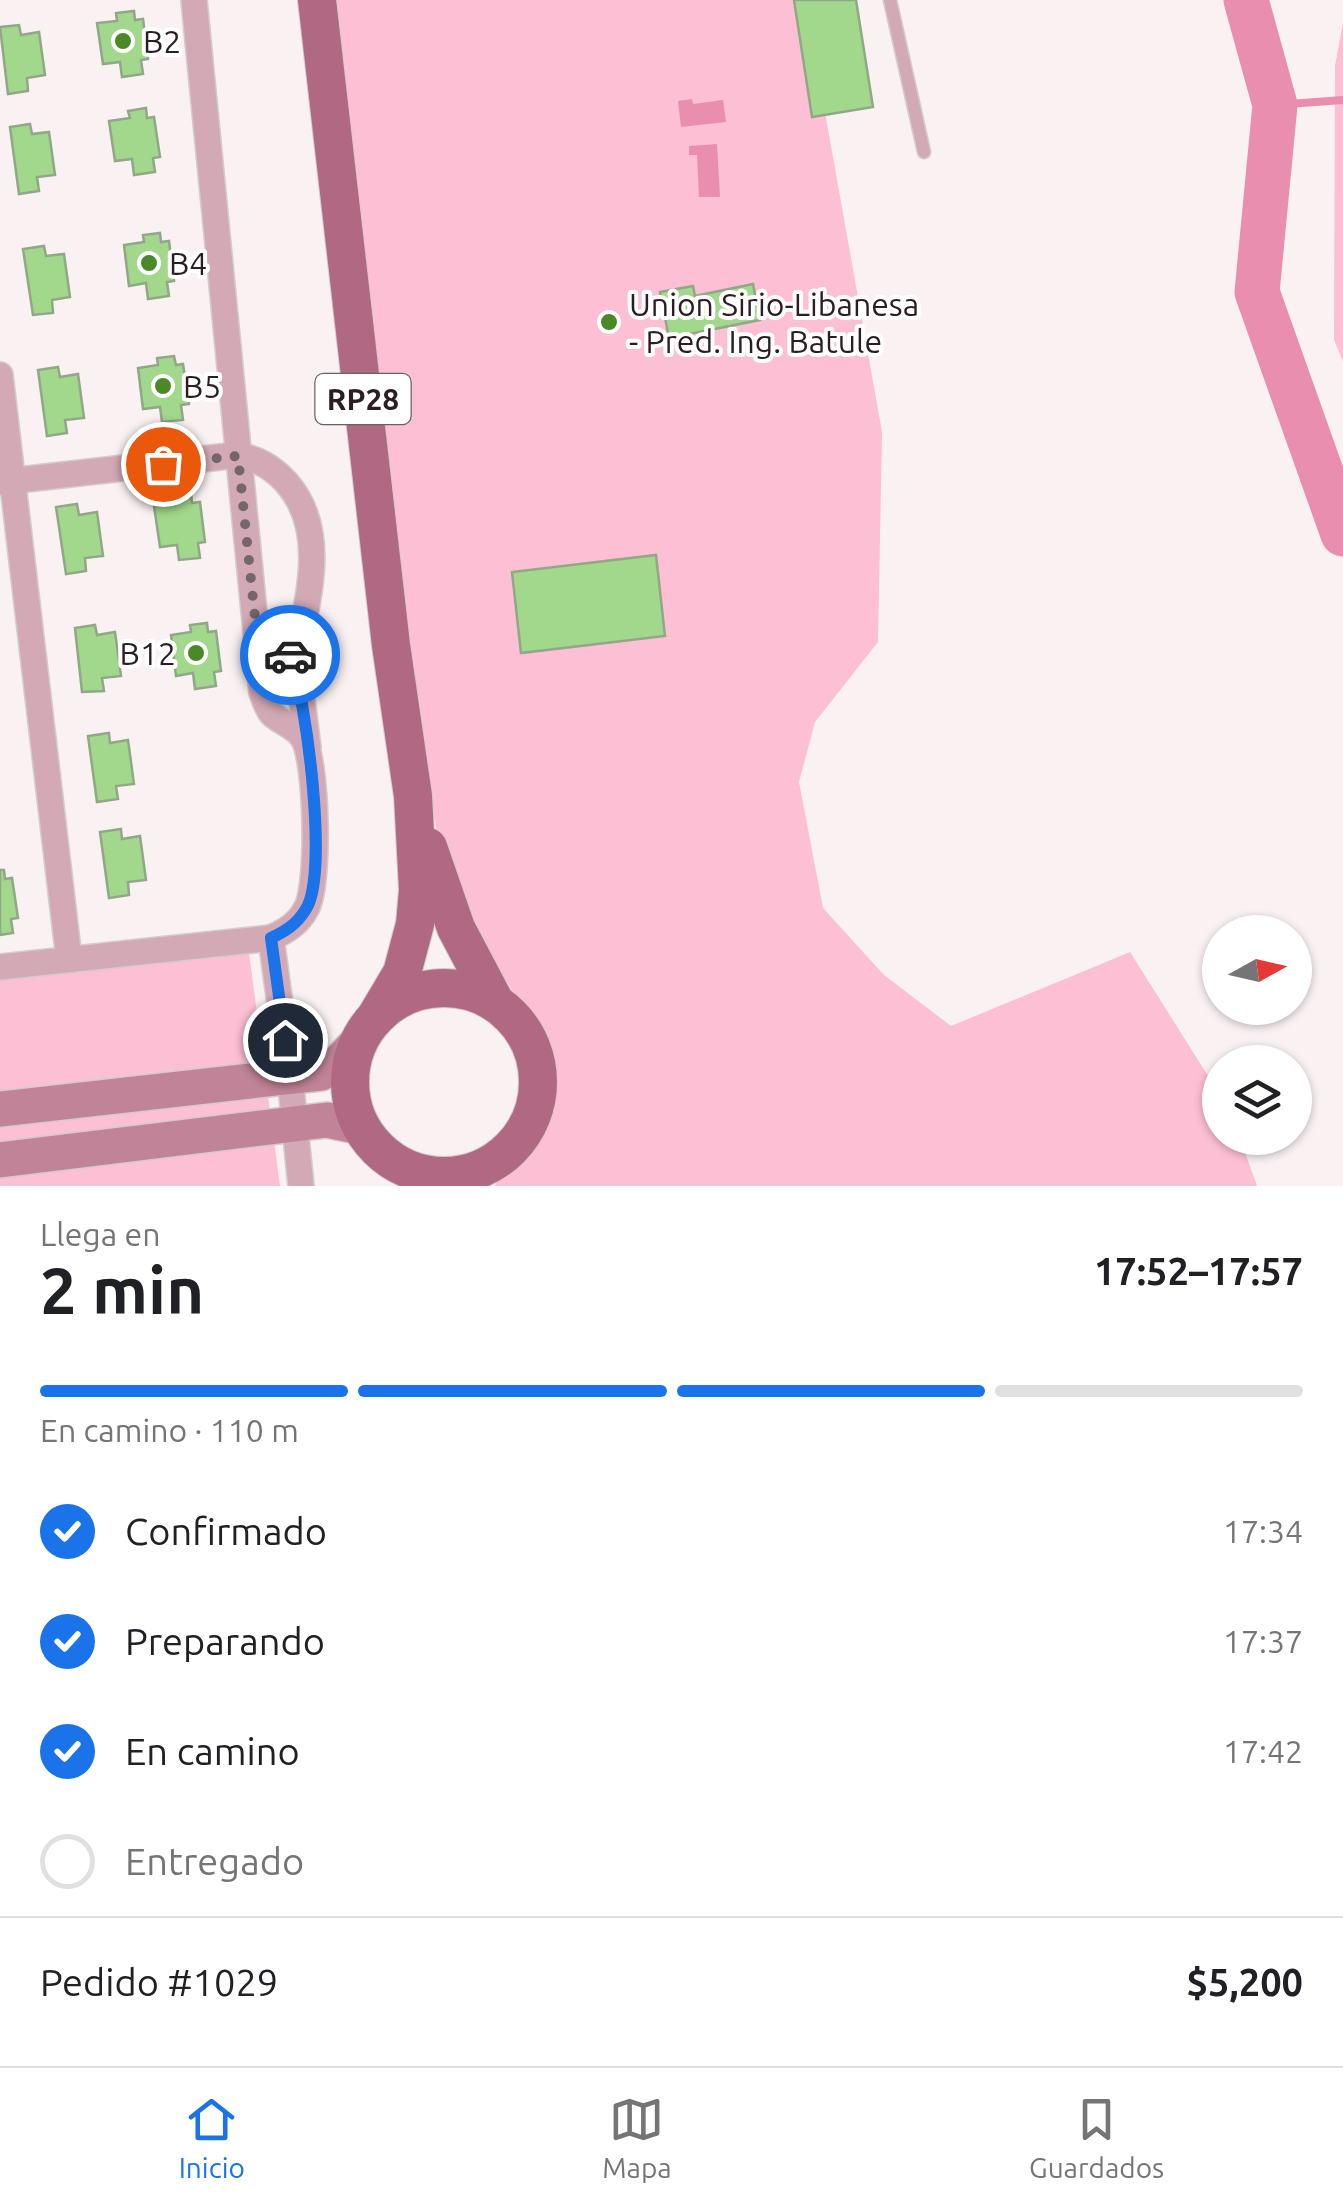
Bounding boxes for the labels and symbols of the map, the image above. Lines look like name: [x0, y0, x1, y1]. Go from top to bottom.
place label: B2: [143, 23, 181, 59]
marker: B2: [112, 30, 134, 52]
place label: B4: [169, 245, 207, 281]
marker: B4: [138, 252, 160, 274]
place label: Union Sirio-Libanesa - Pred. Ing. Batule: [629, 286, 919, 359]
marker: Union Sirio-Libanesa - Pred. Ing. Batule: [598, 311, 620, 333]
place label: B5: [183, 368, 221, 404]
road number: RP28: [316, 374, 410, 424]
marker: B5: [152, 375, 174, 397]
pin: [121, 422, 206, 507]
courier: [240, 605, 340, 705]
place label: B12: [120, 635, 176, 671]
marker: B12: [185, 642, 207, 664]
north arrow: [1202, 915, 1312, 1025]
pin: [243, 998, 328, 1083]

